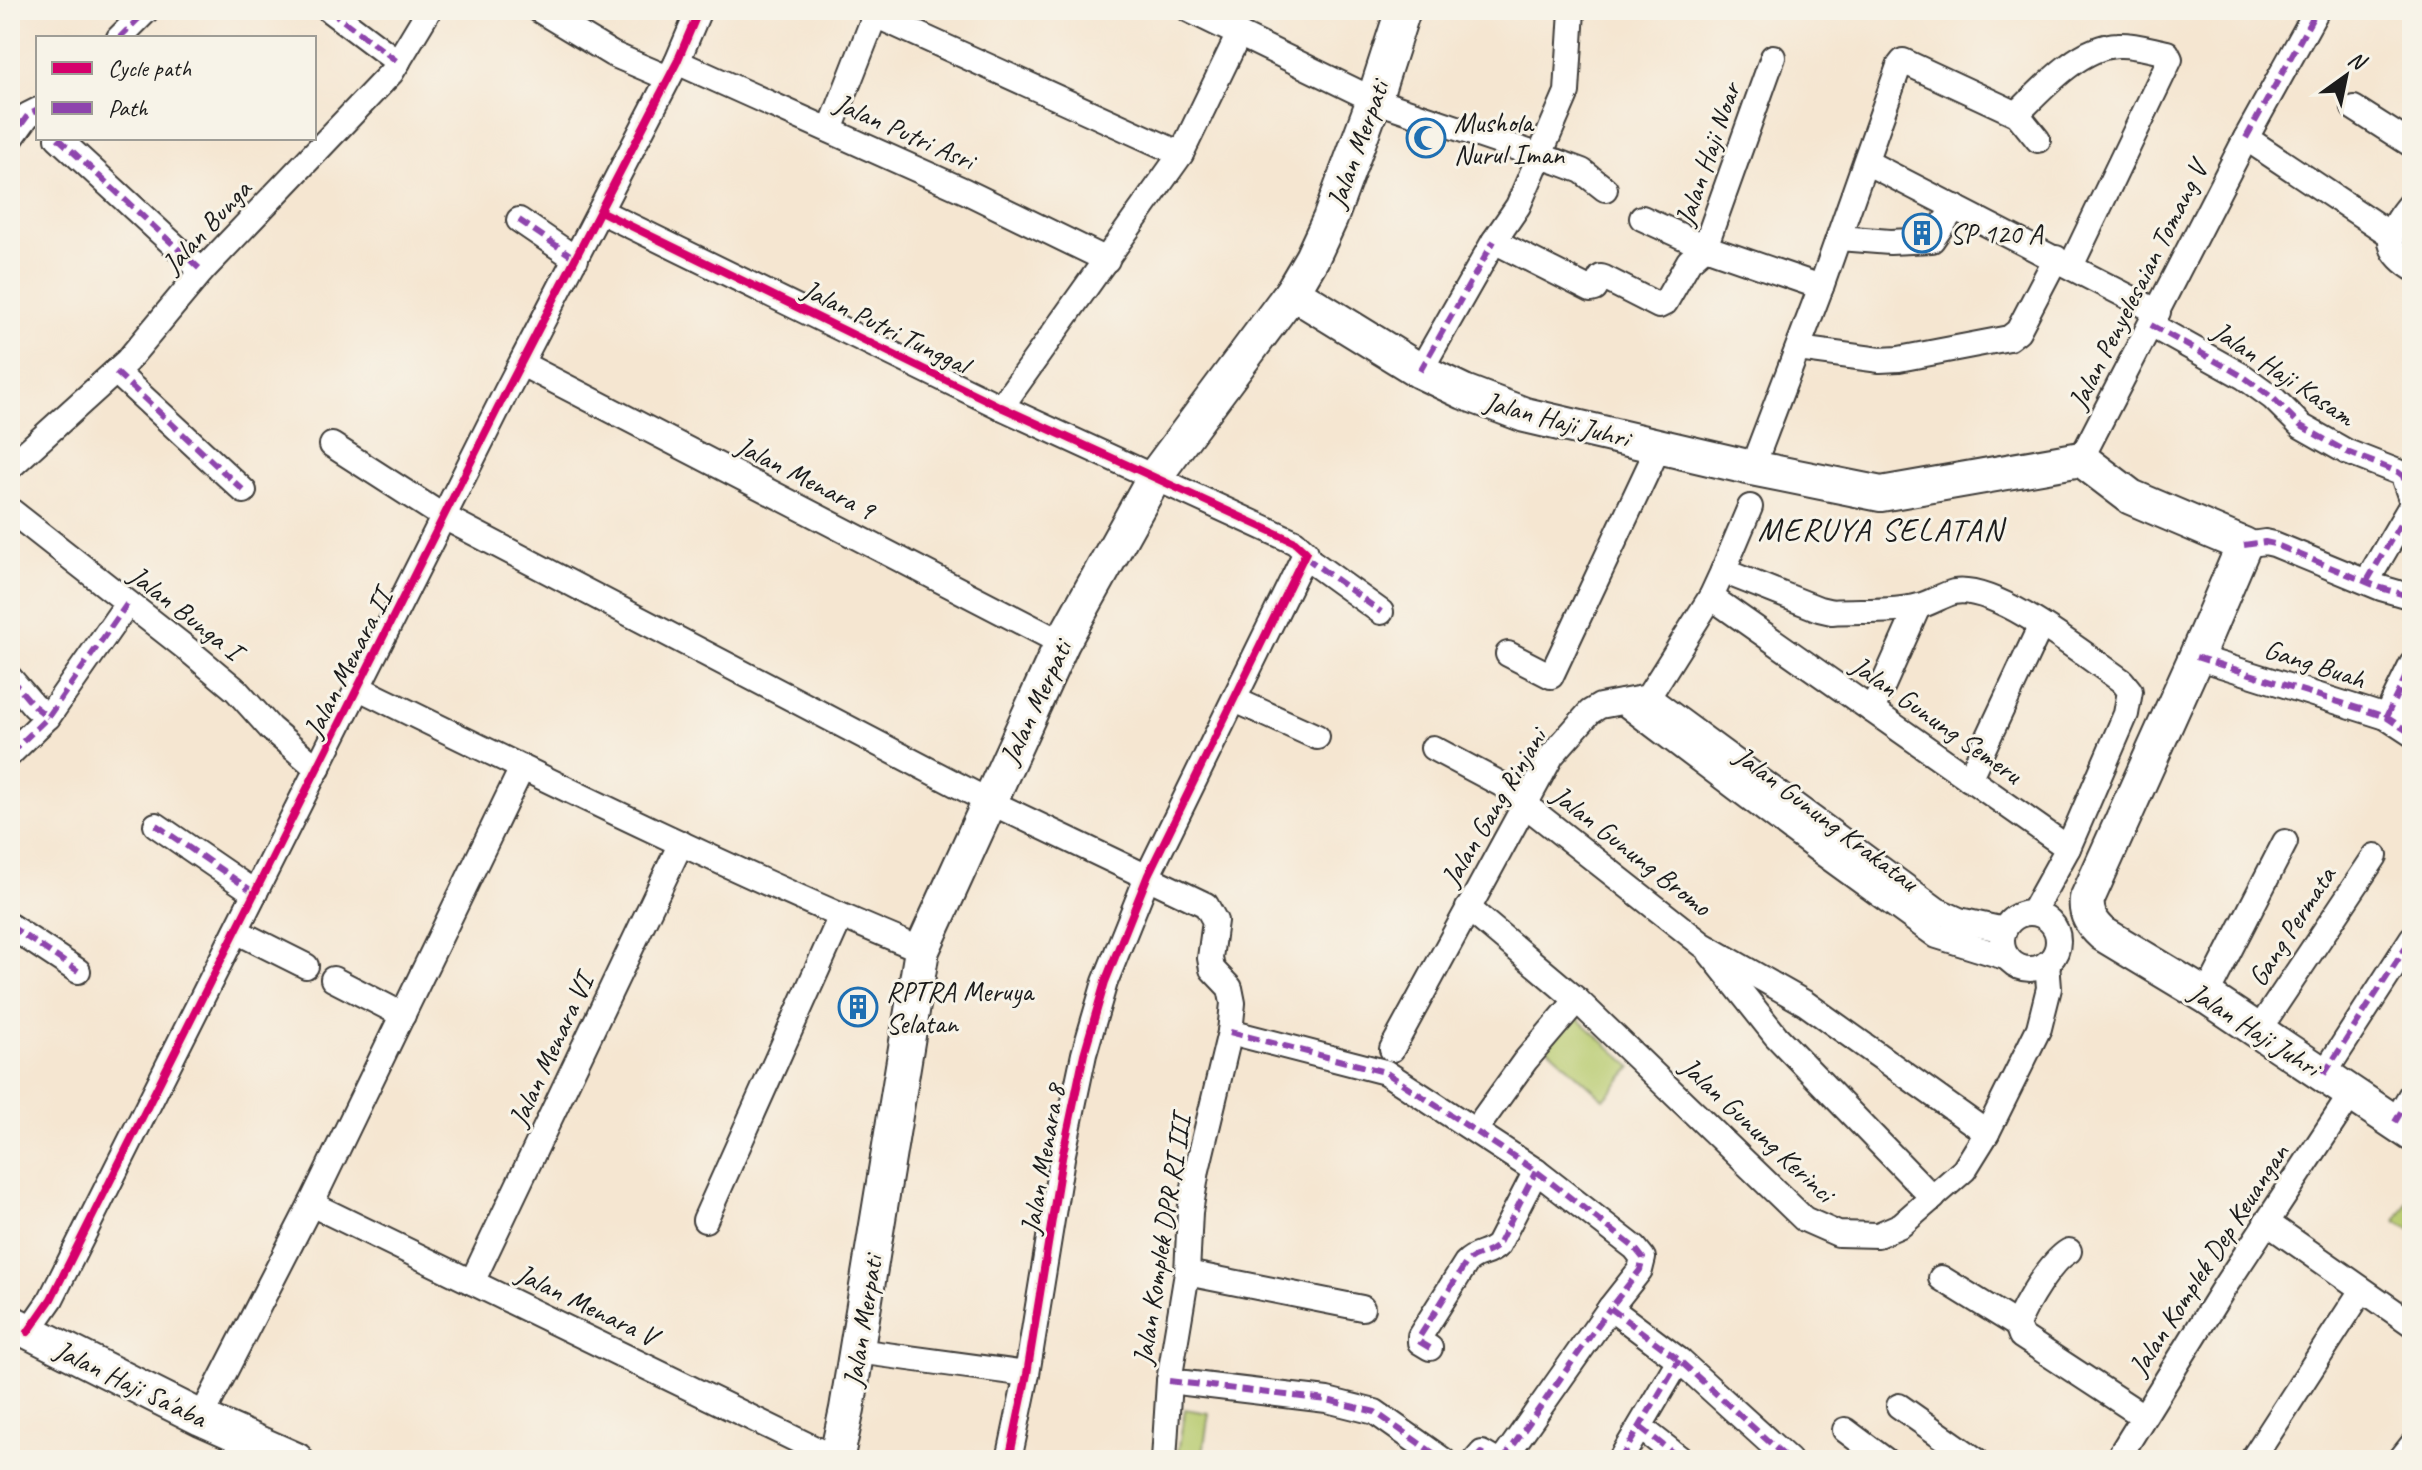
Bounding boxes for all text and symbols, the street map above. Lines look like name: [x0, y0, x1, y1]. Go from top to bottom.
legend: [36, 36, 316, 140]
north arrow: [2306, 36, 2386, 116]
text: N: [2343, 45, 2373, 77]
text: Cycle path: [108, 53, 192, 83]
street label: Jalan Merpati: [1318, 72, 1398, 214]
street label: Jalan Haji Noar: [1666, 76, 1749, 232]
street label: Jalan Putri Asri: [828, 84, 983, 179]
text: Path: [108, 93, 149, 123]
place label: Mushola Nurul Iman: [1454, 105, 1565, 172]
mosque icon: Mushola Nurul Iman: [1405, 117, 1447, 159]
street label: Jalan Penyelesaian Tomang V: [2059, 151, 2217, 416]
street label: Jalan Bunga: [153, 171, 260, 282]
building icon: SP 120 A: [1901, 212, 1943, 254]
place label: SP 120 A: [1950, 216, 2044, 251]
street label: Jalan Putri Tunggal: [795, 270, 979, 384]
street label: Jalan Haji Kasam: [2204, 312, 2363, 435]
street label: Jalan Haji Juhri: [1479, 383, 1637, 457]
street label: Jalan Menara 9: [729, 427, 883, 528]
district label: MERUYA SELATAN: [1758, 509, 2007, 550]
street label: Jalan Bunga I: [121, 556, 254, 671]
street label: Jalan Menara II: [294, 578, 402, 745]
street label: Jalan Merpati: [991, 631, 1081, 771]
street label: Gang Buah: [2260, 631, 2370, 696]
street label: Jalan Gunung Semeru: [1843, 646, 2030, 792]
street label: Jalan Gang Rinjani: [1432, 719, 1556, 894]
street label: Jalan Gunung Krakatau: [1726, 737, 1927, 900]
street label: Jalan Gunung Bromo: [1543, 776, 1720, 925]
street label: Gang Permata: [2240, 858, 2344, 993]
street label: Jalan Menara VI: [499, 964, 603, 1133]
street label: Jalan Haji Juhri: [2181, 973, 2330, 1086]
place label: RPTRA Meruya Selatan: [886, 974, 1035, 1041]
building icon: RPTRA Meruya Selatan: [837, 986, 879, 1028]
street label: Jalan Gunung Kerinci: [1672, 1048, 1845, 1212]
street label: Jalan Menara 8: [1012, 1080, 1073, 1238]
street label: Jalan Komplek DPR RI III: [1124, 1107, 1199, 1369]
street label: Jalan Komplek Dep Keuangan: [2119, 1136, 2297, 1383]
street label: Jalan Merpati: [835, 1249, 891, 1391]
street label: Jalan Menara V: [509, 1255, 667, 1356]
street label: Jalan Haji Sa'aba: [48, 1331, 214, 1436]

